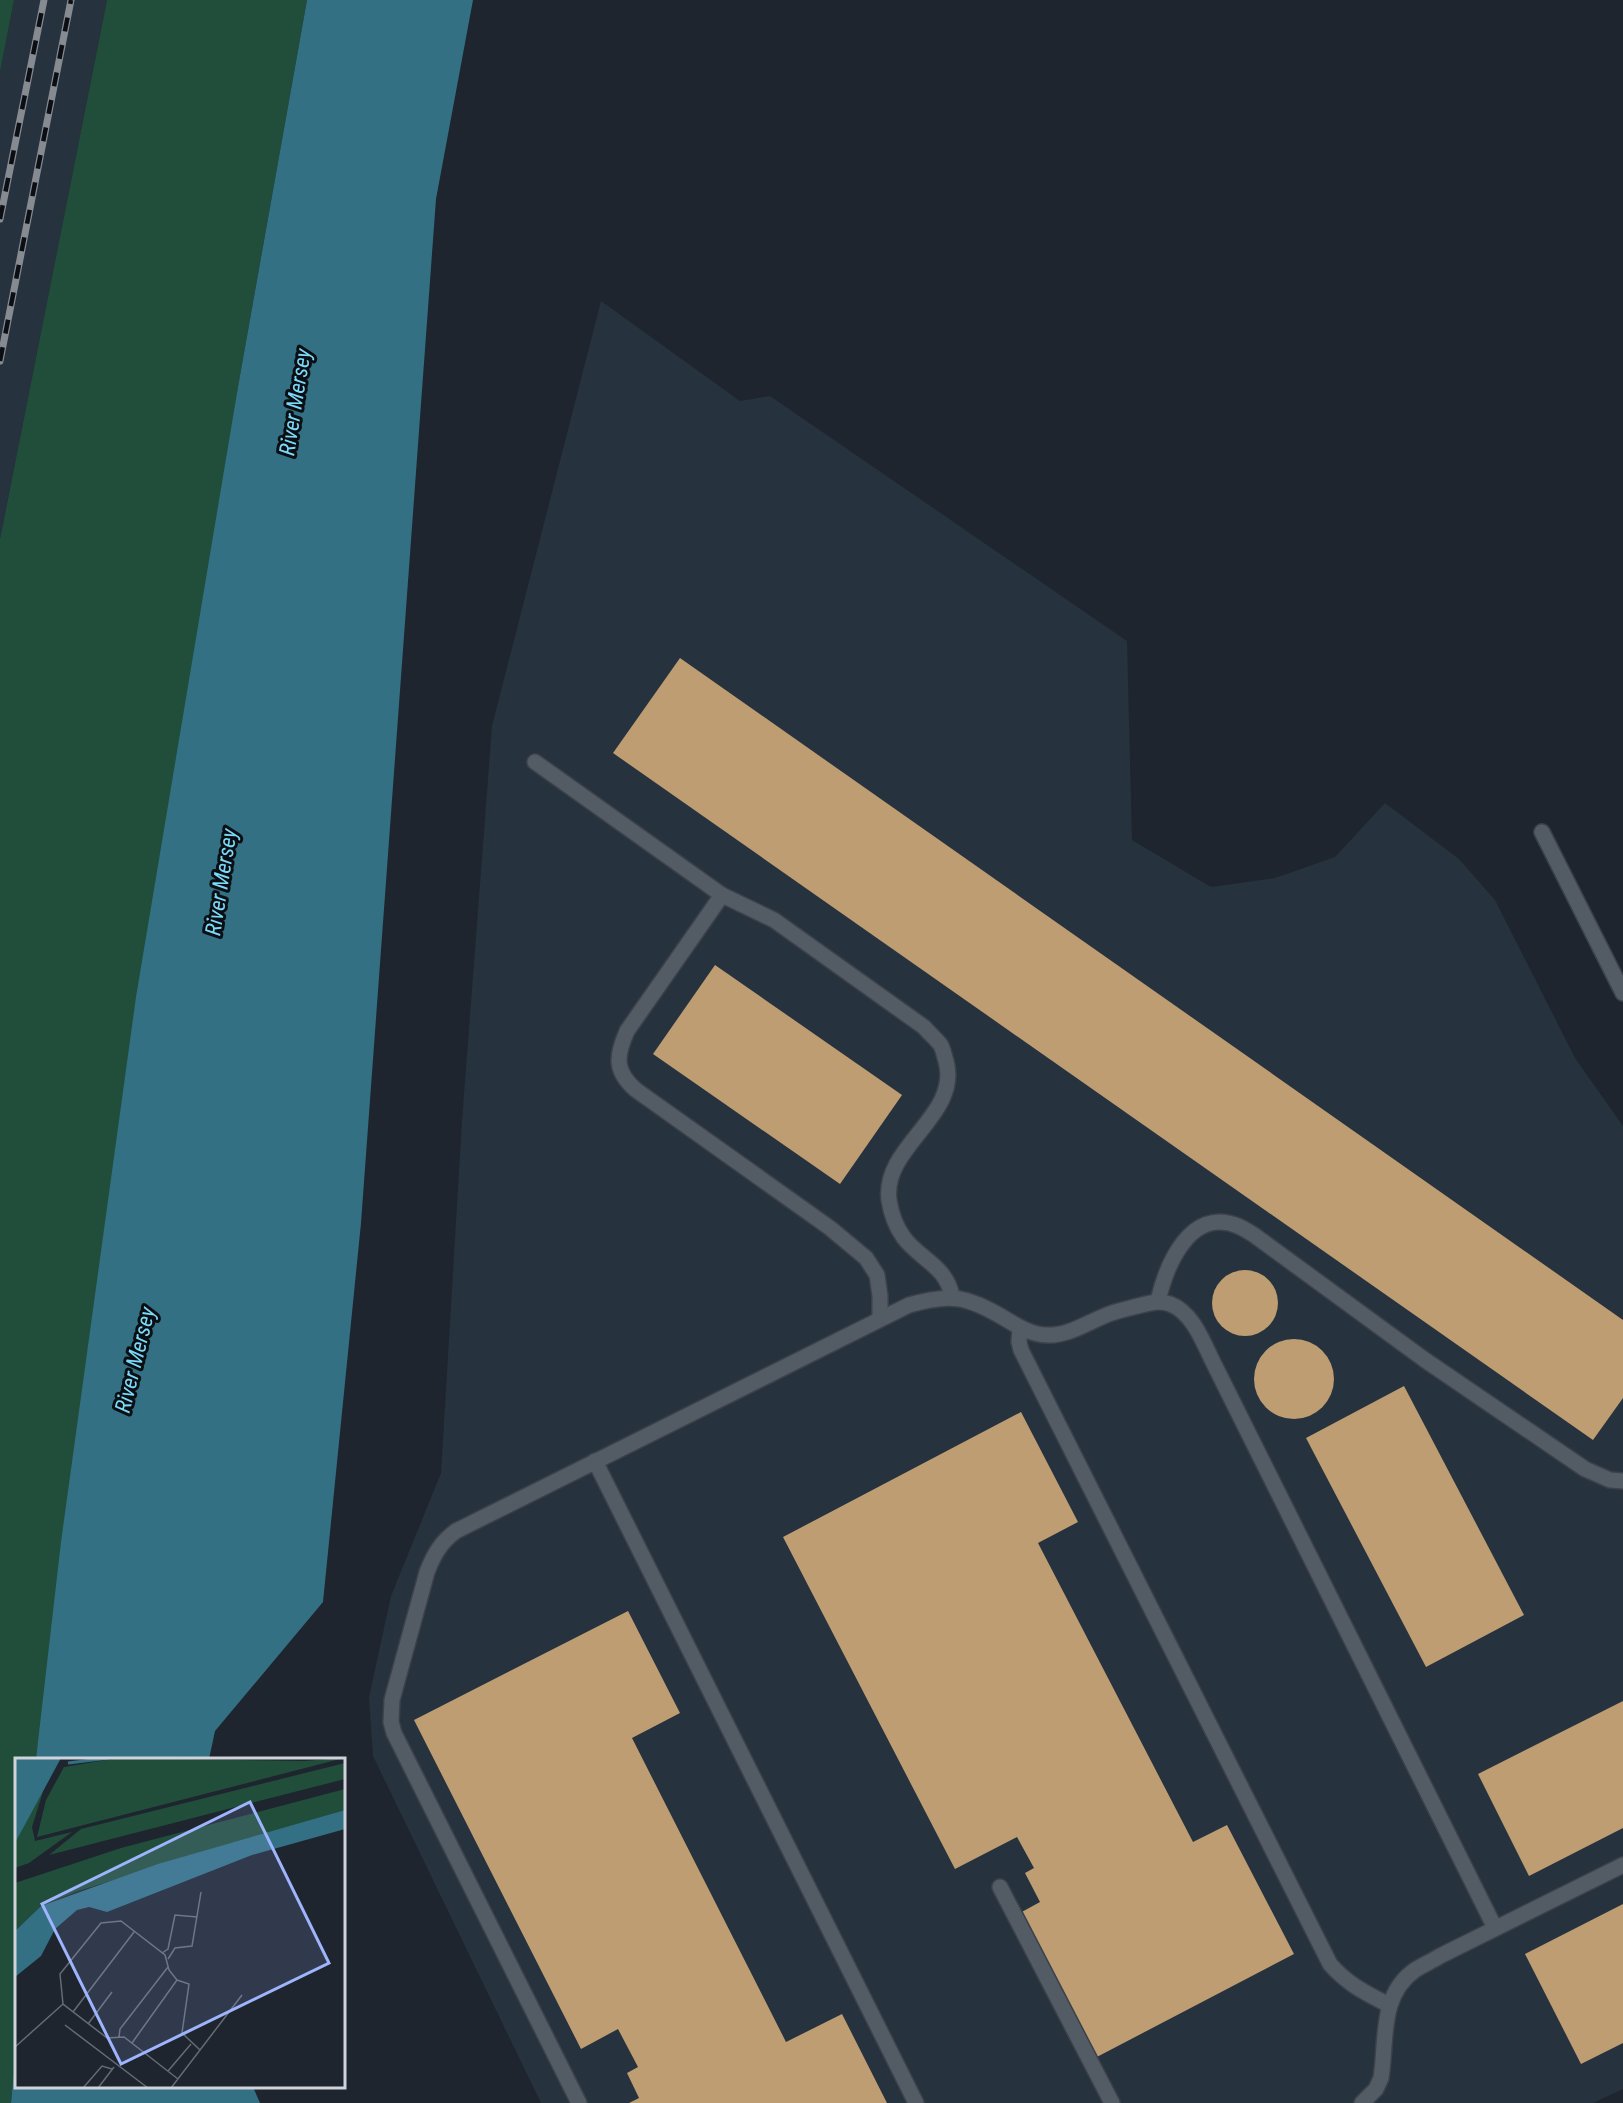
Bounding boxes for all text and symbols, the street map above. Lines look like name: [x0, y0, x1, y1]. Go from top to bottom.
water label: River Mersey: [274, 346, 316, 457]
water label: River Mersey: [200, 826, 242, 937]
water label: River Mersey: [110, 1304, 160, 1415]
inset map: [15, 1758, 345, 2088]

